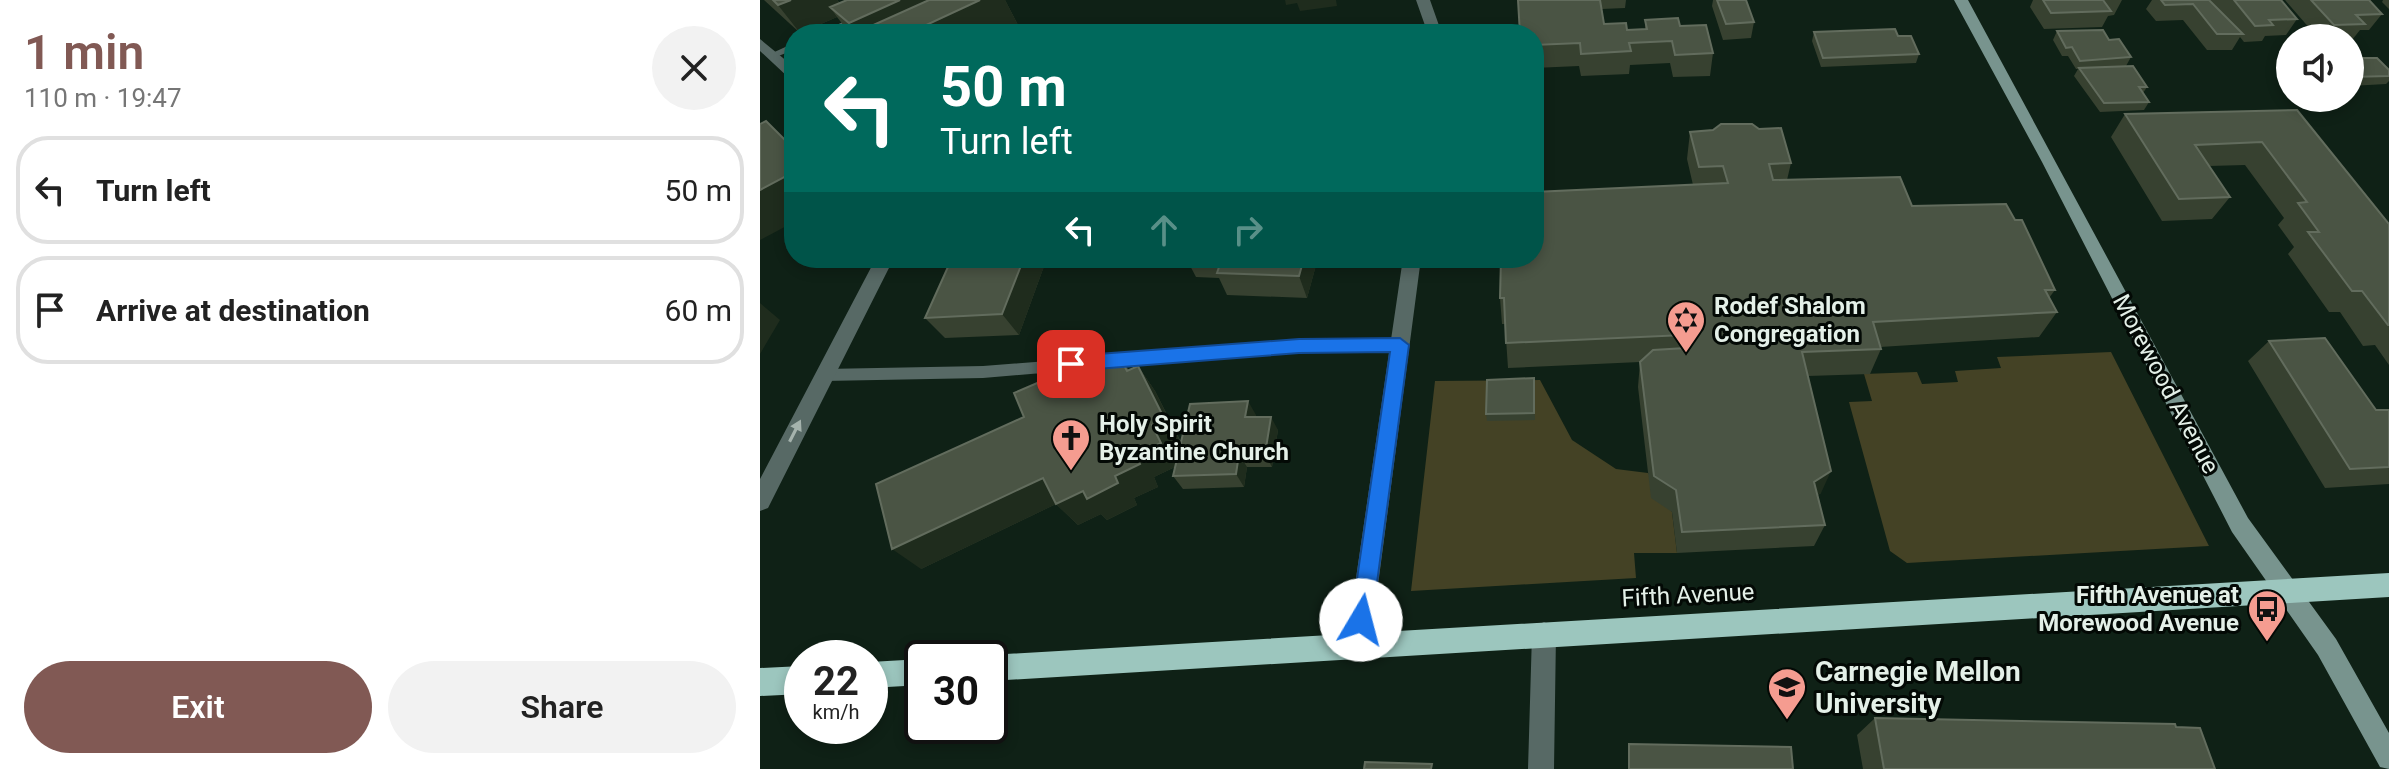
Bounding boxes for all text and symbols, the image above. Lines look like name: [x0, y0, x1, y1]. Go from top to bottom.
text: 1 min: [24, 24, 144, 81]
map controls: [2276, 24, 2364, 112]
button: sound: [2276, 24, 2364, 112]
button: close: [652, 26, 736, 110]
text: 50 m: [940, 54, 1067, 120]
icon: left: [808, 56, 912, 160]
text: 110 m · 19:47: [24, 83, 182, 113]
text: Turn left: [940, 121, 1073, 163]
icon: left: [28, 168, 72, 212]
text: Turn left: [96, 173, 211, 208]
text: 50 m: [665, 173, 732, 208]
icon: left: [1058, 208, 1102, 252]
icon: ahead: [1142, 208, 1186, 252]
icon: right: [1226, 208, 1270, 252]
icon: arrive: [28, 288, 72, 332]
street label: Morewood Avenue: [2107, 290, 2225, 478]
place label: Rodef Shalom Congregation: [1714, 292, 1866, 348]
text: Arrive at destination: [96, 293, 370, 328]
text: 60 m: [665, 293, 732, 328]
synagogue icon: Rodef Shalom Congregation: [1665, 299, 1707, 354]
pin: [1037, 330, 1105, 398]
icon: arrive: [1049, 342, 1093, 386]
place label: Holy Spirit Byzantine Church: [1099, 410, 1289, 466]
church icon: Holy Spirit Byzantine Church: [1050, 417, 1092, 472]
one-way arrow: [789, 420, 802, 443]
position arrow: [1319, 578, 1403, 662]
street label: Fifth Avenue: [1621, 578, 1755, 612]
place label: Fifth Avenue at Morewood Avenue: [2038, 581, 2239, 637]
bus stop icon: Fifth Avenue at Morewood Avenue: [2246, 588, 2288, 643]
speed limit sign: 30: [904, 640, 1008, 744]
place label: Carnegie Mellon University: [1815, 655, 2021, 720]
text: 22: [813, 658, 859, 705]
button: Exit: [24, 661, 372, 753]
button: Share: [388, 661, 736, 753]
school or university icon: Carnegie Mellon University: [1766, 666, 1808, 721]
text: km/h: [813, 700, 859, 724]

